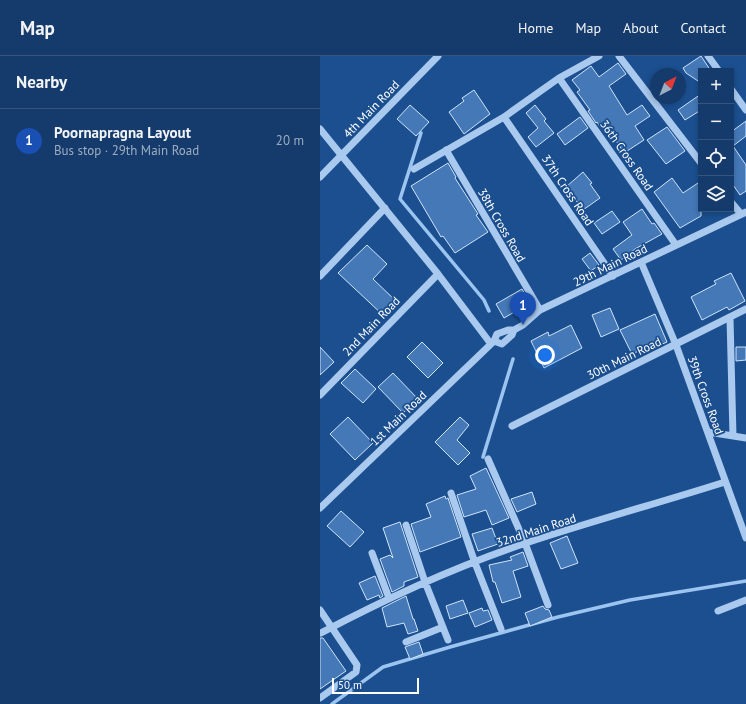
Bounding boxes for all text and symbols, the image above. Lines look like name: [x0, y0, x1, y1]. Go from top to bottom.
text: Map: [20, 16, 55, 40]
text: Home: [518, 19, 553, 37]
text: Map: [575, 19, 601, 37]
text: About: [623, 19, 659, 37]
text: Contact: [681, 19, 726, 37]
north arrow: [650, 68, 686, 104]
map controls: [698, 68, 734, 212]
button: +: [698, 68, 734, 104]
text: Nearby: [16, 71, 67, 93]
street label: 4th Main Road: [340, 77, 402, 141]
button: −: [698, 104, 734, 140]
street label: 36th Cross Road: [597, 117, 657, 193]
text: Poornapragna Layout: [54, 123, 191, 142]
text: 1: [25, 132, 33, 149]
text: 20 m: [276, 132, 304, 149]
button: locate: [698, 140, 734, 176]
text: Bus stop · 29th Main Road: [54, 142, 199, 159]
street label: 37th Cross Road: [539, 152, 597, 228]
button: layers: [698, 176, 734, 212]
street label: 38th Cross Road: [475, 185, 529, 265]
street label: 29th Main Road: [570, 241, 650, 289]
pin: 1: [510, 292, 536, 325]
street label: 2nd Main Road: [339, 293, 403, 359]
street label: 30th Main Road: [584, 334, 664, 382]
your location: [535, 345, 555, 365]
street label: 39th Cross Road: [685, 354, 727, 436]
street label: 1st Main Road: [367, 387, 429, 449]
street label: 32nd Main Road: [494, 510, 578, 550]
scale bar: [332, 676, 419, 695]
text: 50 m: [338, 678, 362, 692]

